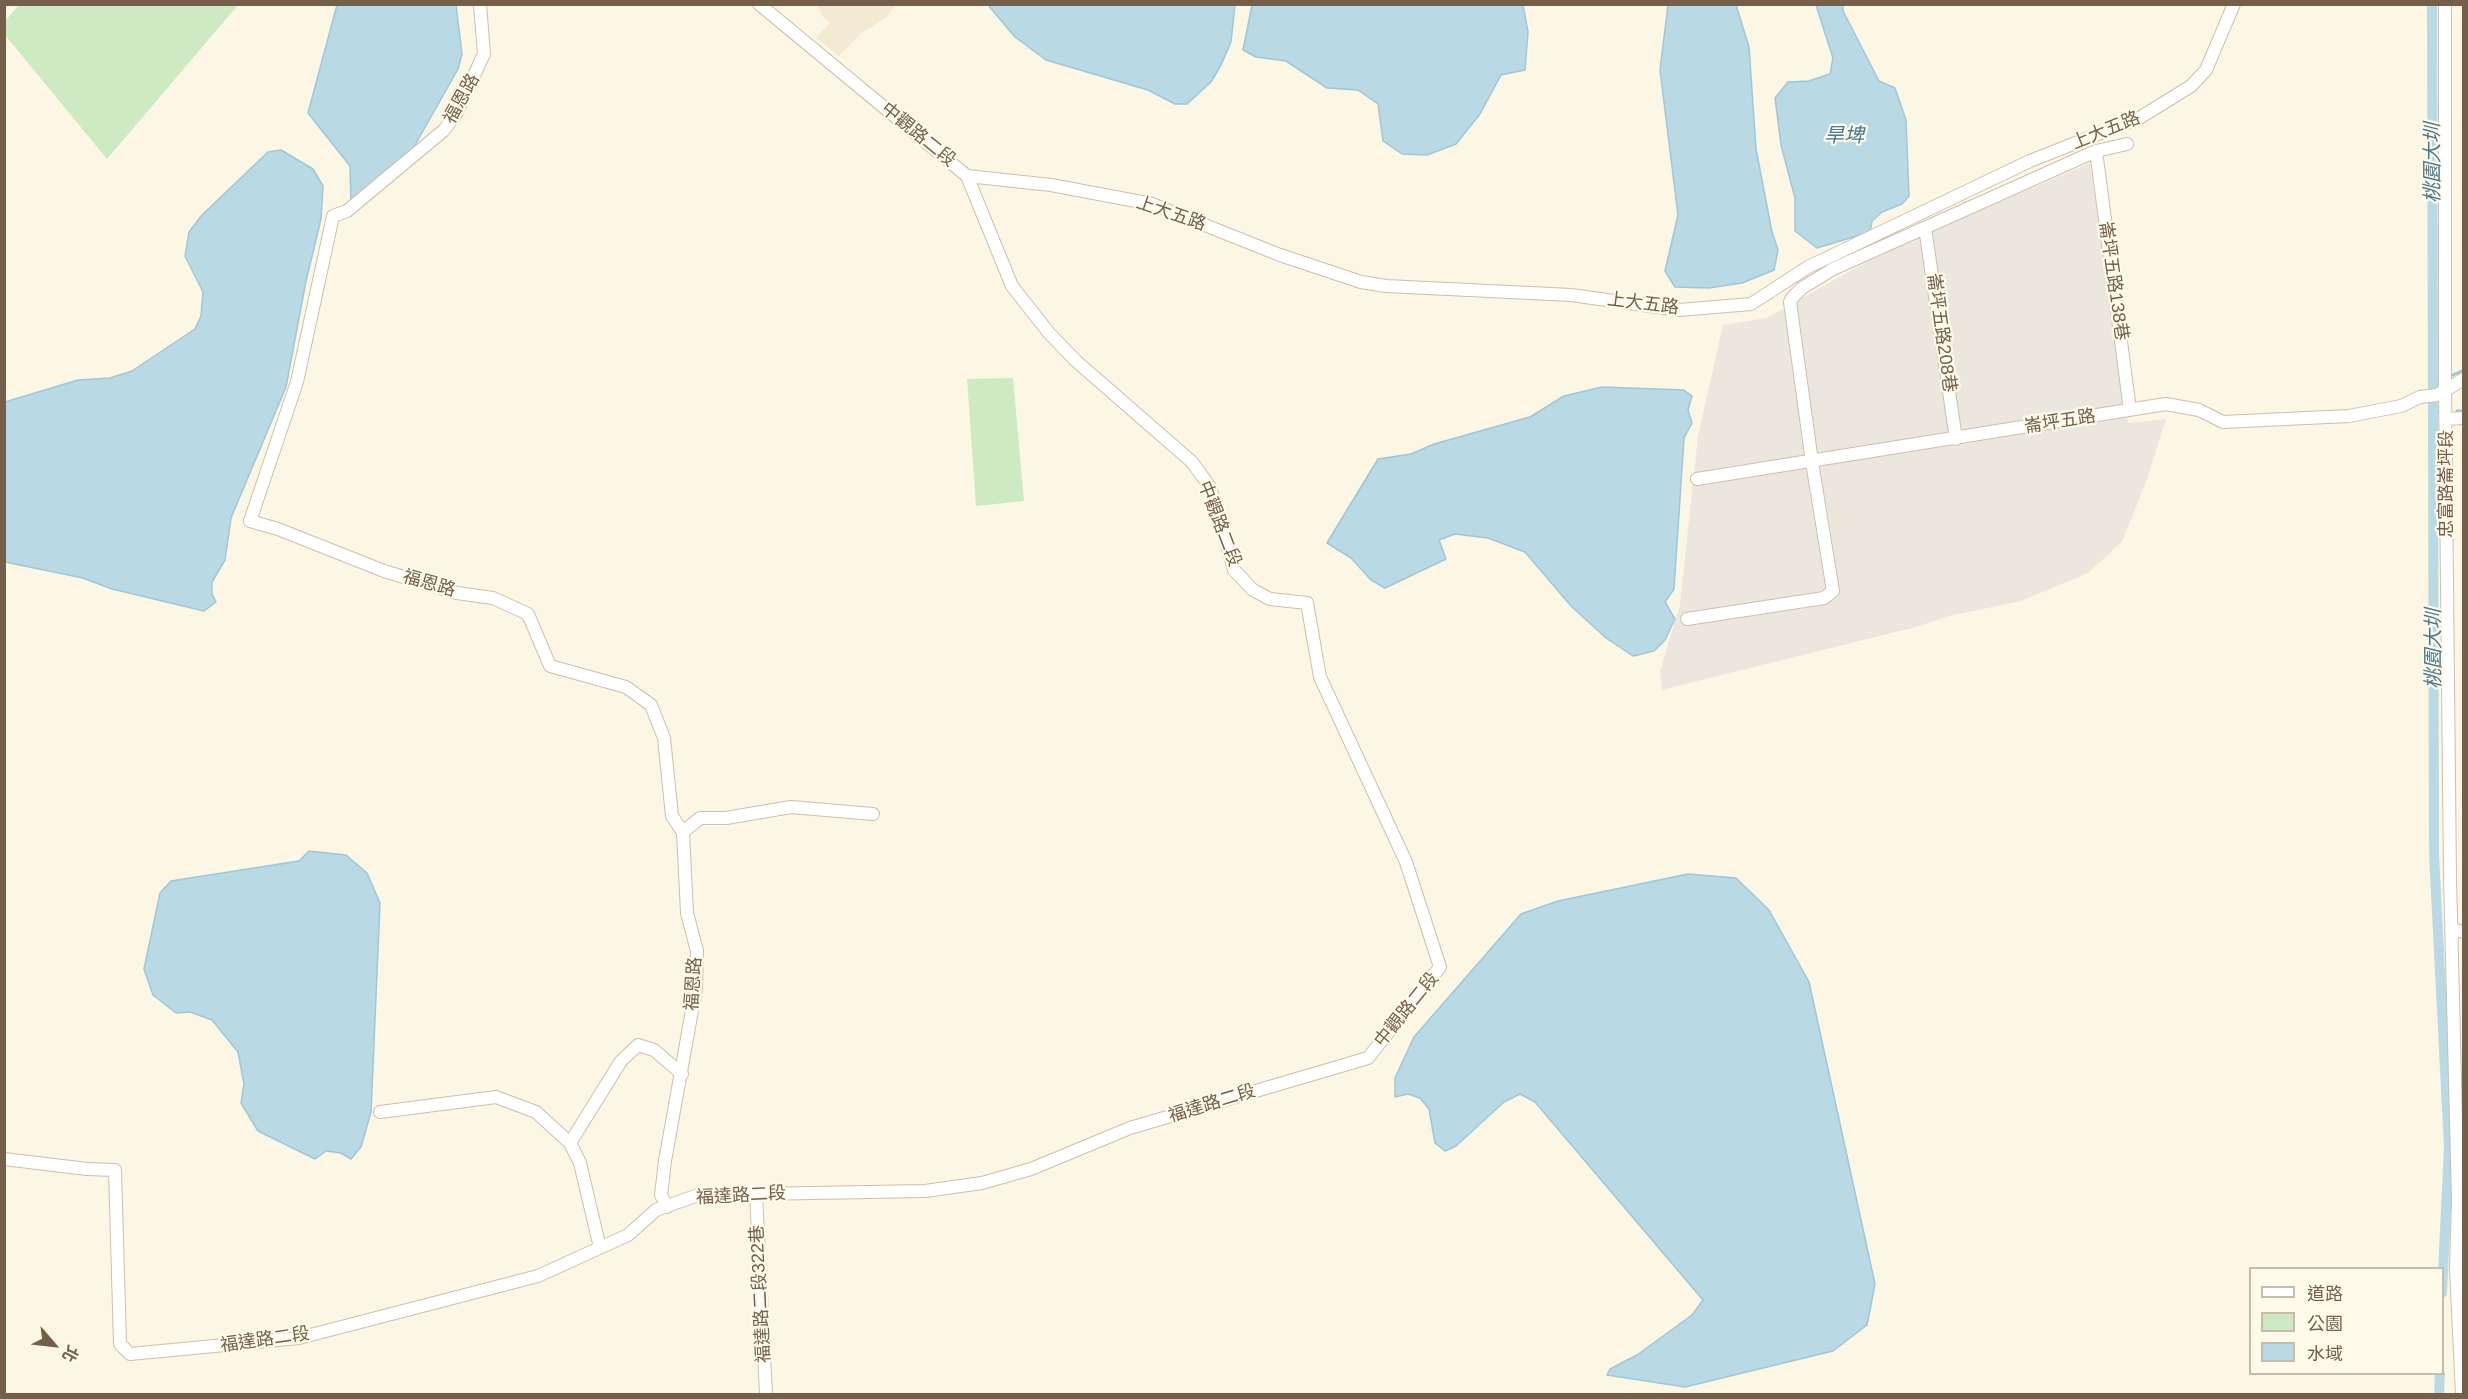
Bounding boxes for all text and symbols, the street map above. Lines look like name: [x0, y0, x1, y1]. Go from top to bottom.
street label: 福恩路: [439, 70, 485, 128]
street label: 中觀路二段: [876, 98, 960, 172]
street label: 上大五路: [2069, 108, 2143, 154]
water label: 桃園大圳: [2421, 123, 2445, 203]
water label: 旱埤: [1824, 124, 1864, 148]
street label: 上大五路: [1133, 192, 1209, 236]
street label: 崙坪五路138巷: [2094, 220, 2132, 342]
street label: 崙坪五路208巷: [1922, 272, 1960, 394]
street label: 上大五路: [1606, 289, 1680, 319]
street label: 崙坪五路: [2023, 406, 2097, 438]
street label: 忠富路崙坪段: [2436, 430, 2458, 538]
street label: 中觀路二段: [1193, 478, 1245, 570]
street label: 福恩路: [400, 566, 458, 602]
water label: 桃園大圳: [2422, 609, 2446, 689]
street label: 福恩路: [681, 956, 707, 1012]
street label: 中觀路二段: [1370, 968, 1444, 1052]
street label: 福達路二段: [1166, 1081, 1258, 1127]
street label: 福達路二段: [695, 1183, 787, 1209]
street label: 福達路二段322巷: [747, 1225, 775, 1363]
legend: [2249, 1267, 2444, 1375]
text: 道路: [2307, 1284, 2343, 1304]
text: 公園: [2307, 1314, 2343, 1334]
north arrow: [24, 1315, 84, 1375]
street label: 福達路二段: [219, 1323, 311, 1357]
text: 北: [59, 1343, 82, 1365]
text: 水域: [2307, 1344, 2343, 1364]

